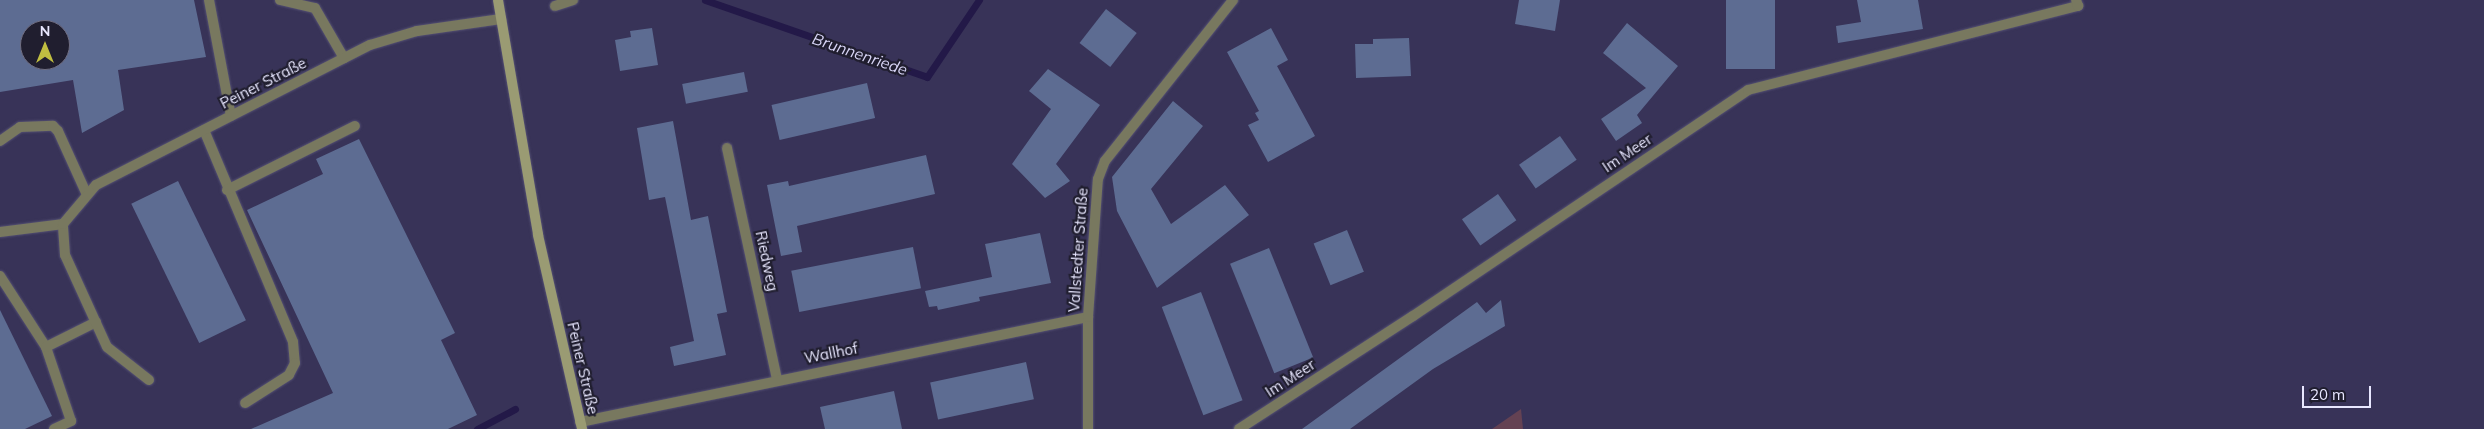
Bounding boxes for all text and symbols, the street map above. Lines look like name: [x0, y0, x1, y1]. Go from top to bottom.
north arrow: [20, 20, 70, 70]
text: N: [40, 22, 50, 40]
water label: Brunnenriede: [810, 29, 910, 79]
street label: Peiner Straße: [217, 54, 309, 112]
street label: Im Meer: [1599, 130, 1655, 176]
street label: Vallstedter Straße: [1065, 187, 1091, 313]
street label: Riedweg: [752, 229, 782, 293]
street label: Peiner Straße: [564, 320, 602, 416]
street label: Wallhof: [803, 339, 859, 367]
street label: Im Meer: [1262, 355, 1318, 401]
scale bar: [2304, 376, 2373, 408]
text: 20 m: [2310, 385, 2345, 404]

